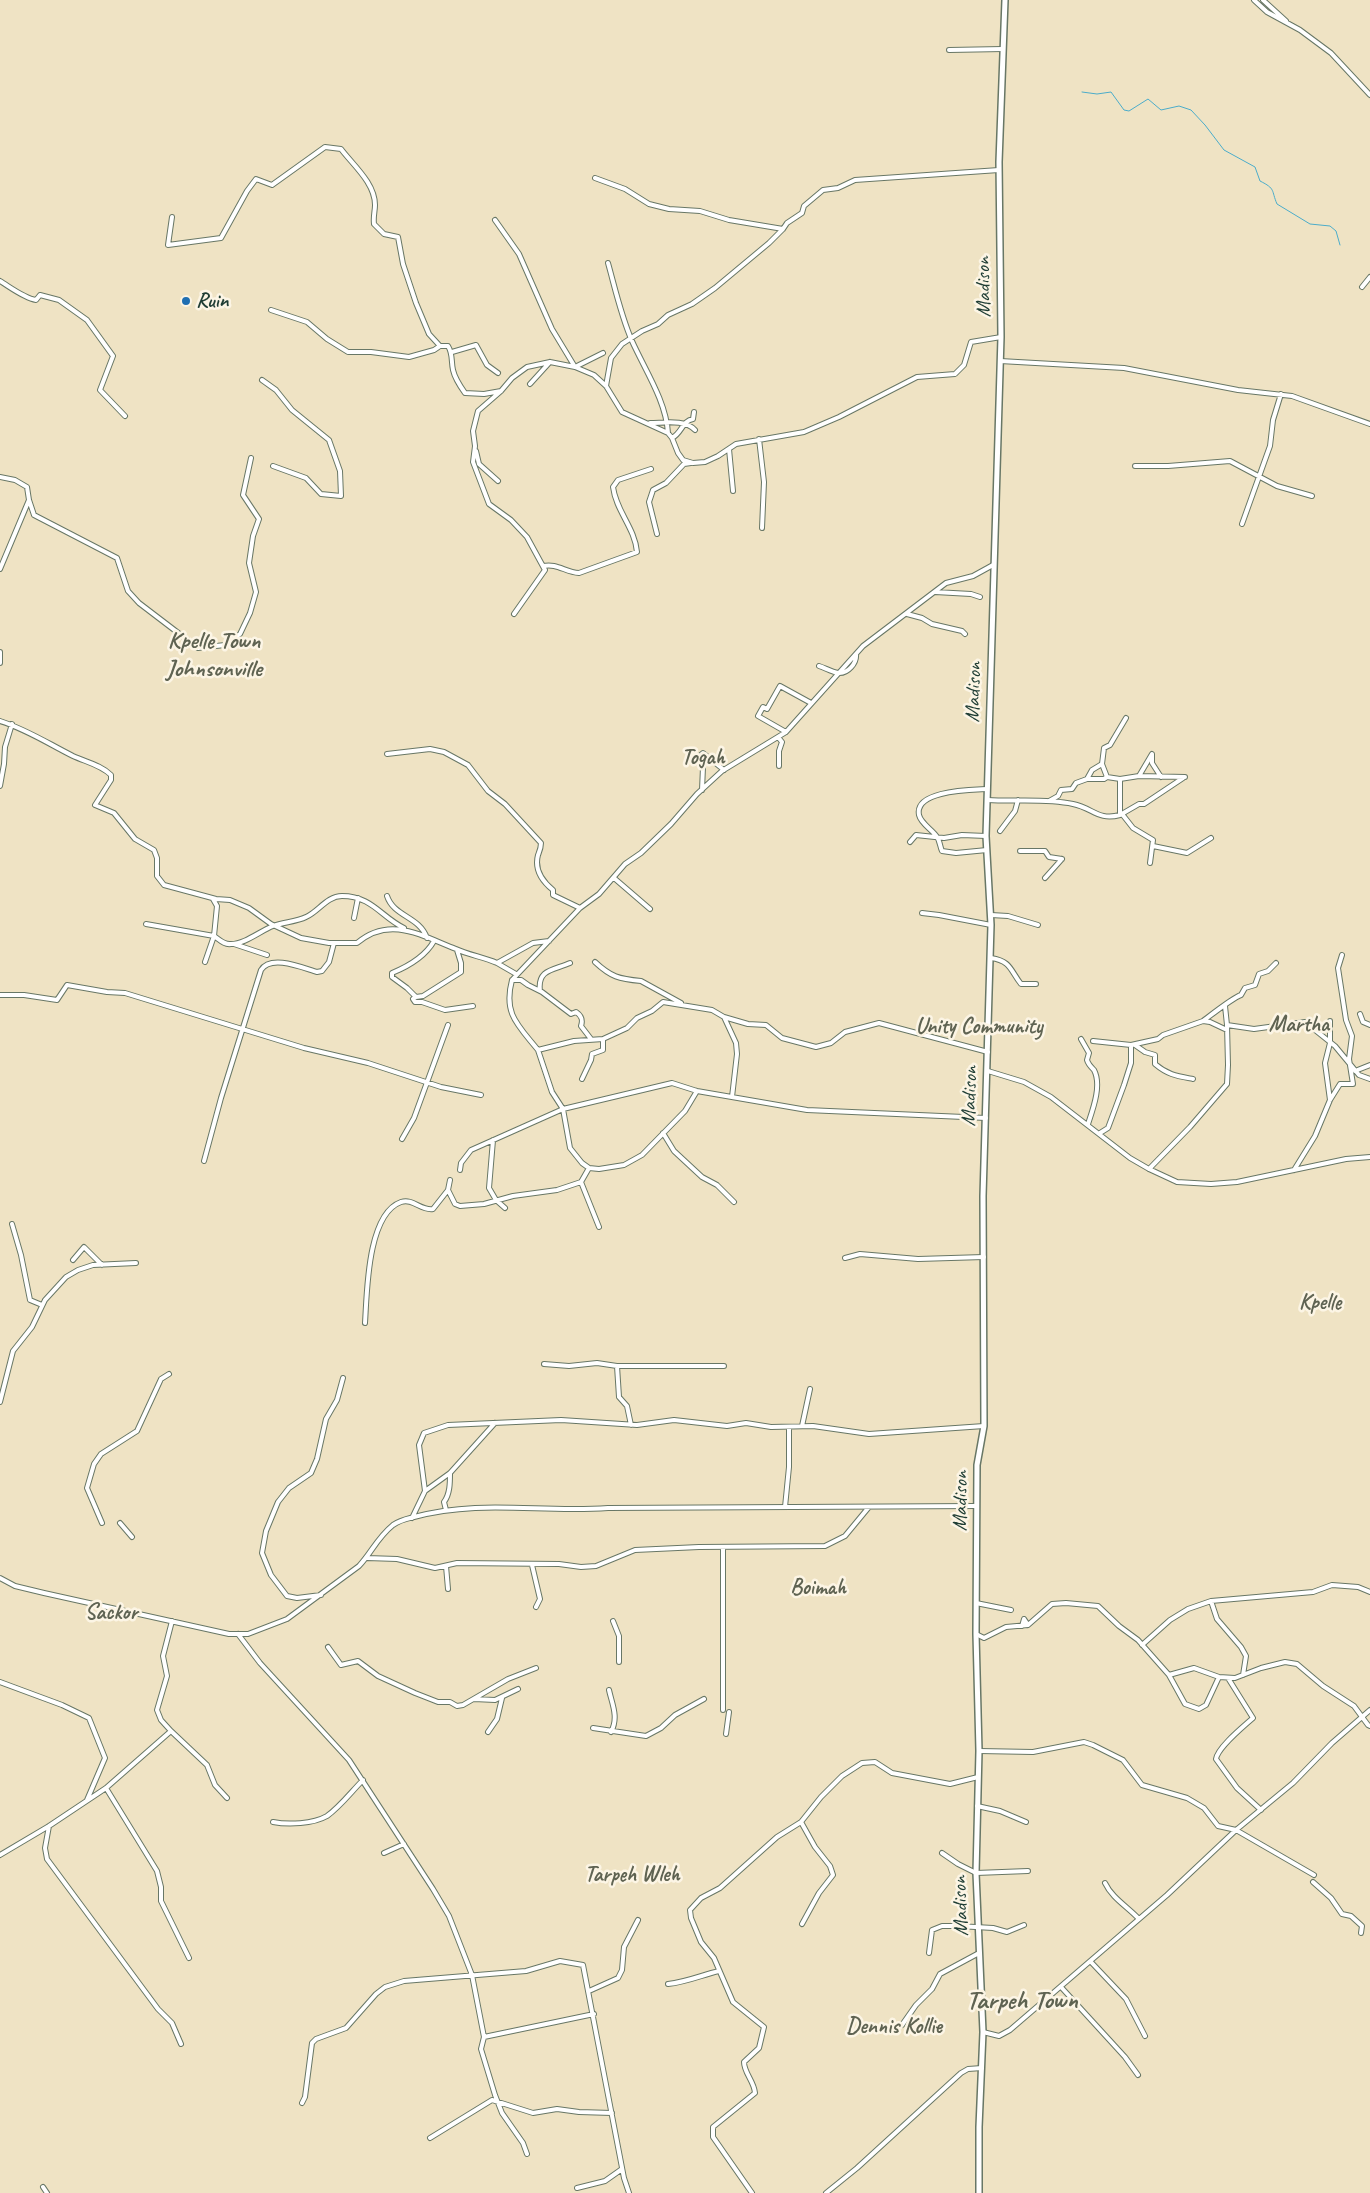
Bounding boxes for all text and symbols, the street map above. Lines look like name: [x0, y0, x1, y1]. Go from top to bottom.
street label: Madison: [971, 257, 997, 317]
place label: Ruin: [196, 288, 228, 314]
marker: Ruin: [180, 295, 192, 307]
district label: Kpelle Town Johnsonville: [166, 628, 262, 684]
street label: Madison: [960, 661, 988, 723]
district label: Togah: [681, 745, 725, 771]
district label: Martha: [1269, 1012, 1329, 1038]
district label: Unity Community: [916, 1014, 1042, 1040]
street label: Madison: [956, 1065, 984, 1127]
district label: Kpelle: [1299, 1290, 1341, 1316]
street label: Madison: [948, 1471, 974, 1531]
district label: Boimah: [790, 1575, 846, 1601]
district label: Sackor: [85, 1600, 137, 1626]
district label: Tarpeh Wleh: [584, 1862, 680, 1888]
street label: Madison: [947, 1875, 975, 1937]
district label: Tarpeh Town: [966, 1985, 1078, 2017]
district label: Dennis Kollie: [846, 2014, 942, 2040]

